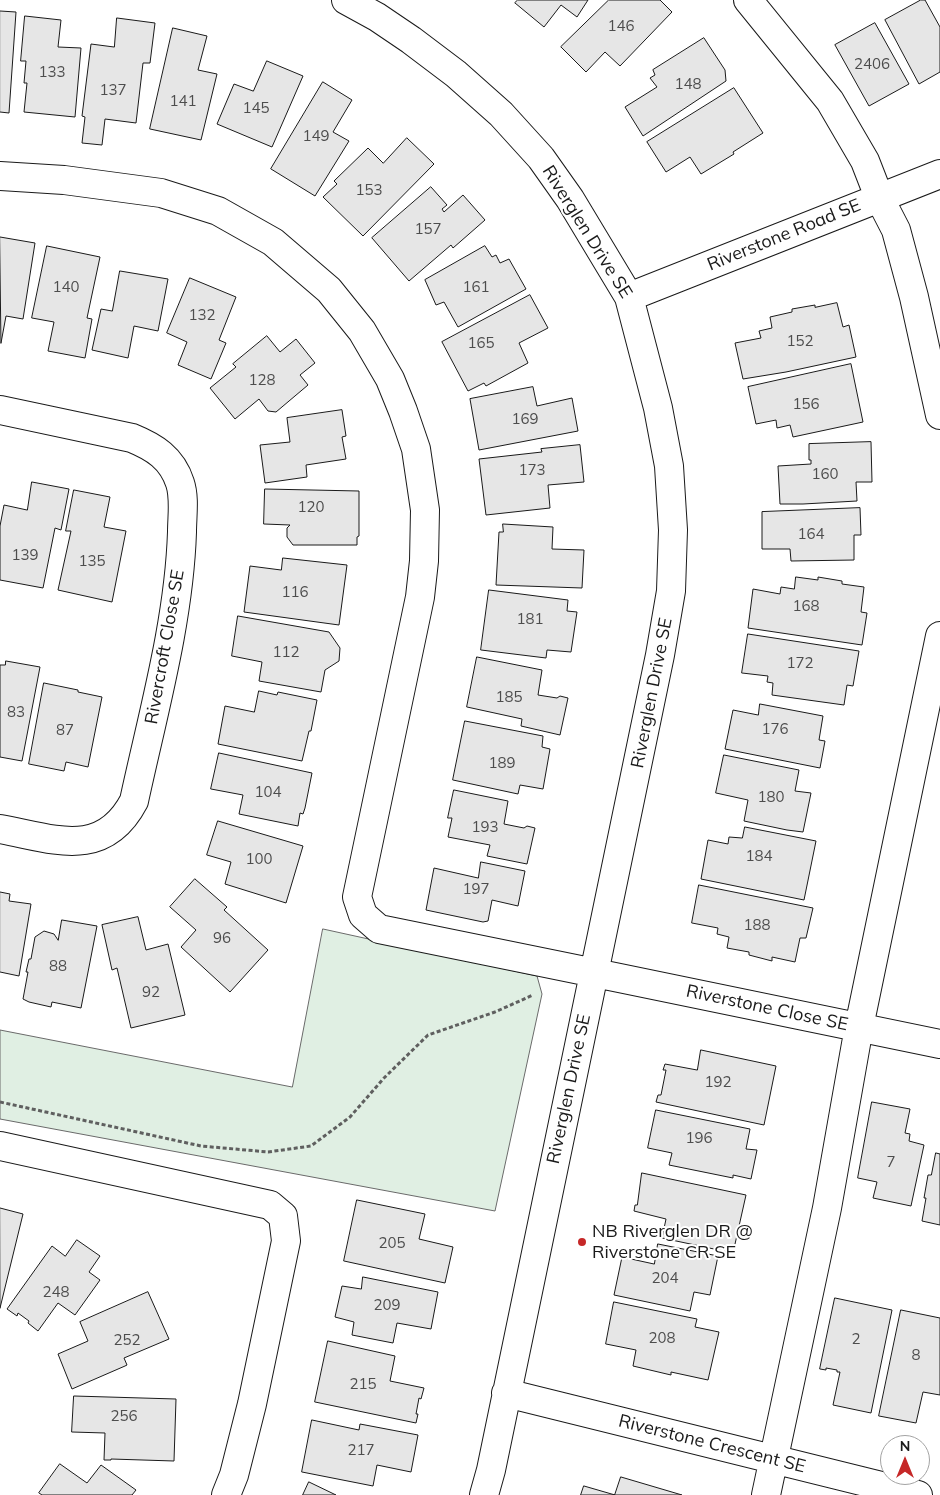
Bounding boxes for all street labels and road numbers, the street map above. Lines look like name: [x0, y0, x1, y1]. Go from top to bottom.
street label: Riverglen Drive SE: [537, 162, 637, 302]
street label: Riverstone Road SE: [704, 194, 864, 276]
street label: Rivercroft Close SE: [141, 568, 189, 726]
street label: Riverglen Drive SE: [627, 616, 677, 770]
street label: Riverstone Close SE: [684, 980, 850, 1036]
street label: Riverglen Drive SE: [543, 1012, 595, 1166]
street label: Riverstone Crescent SE: [616, 1410, 808, 1478]

